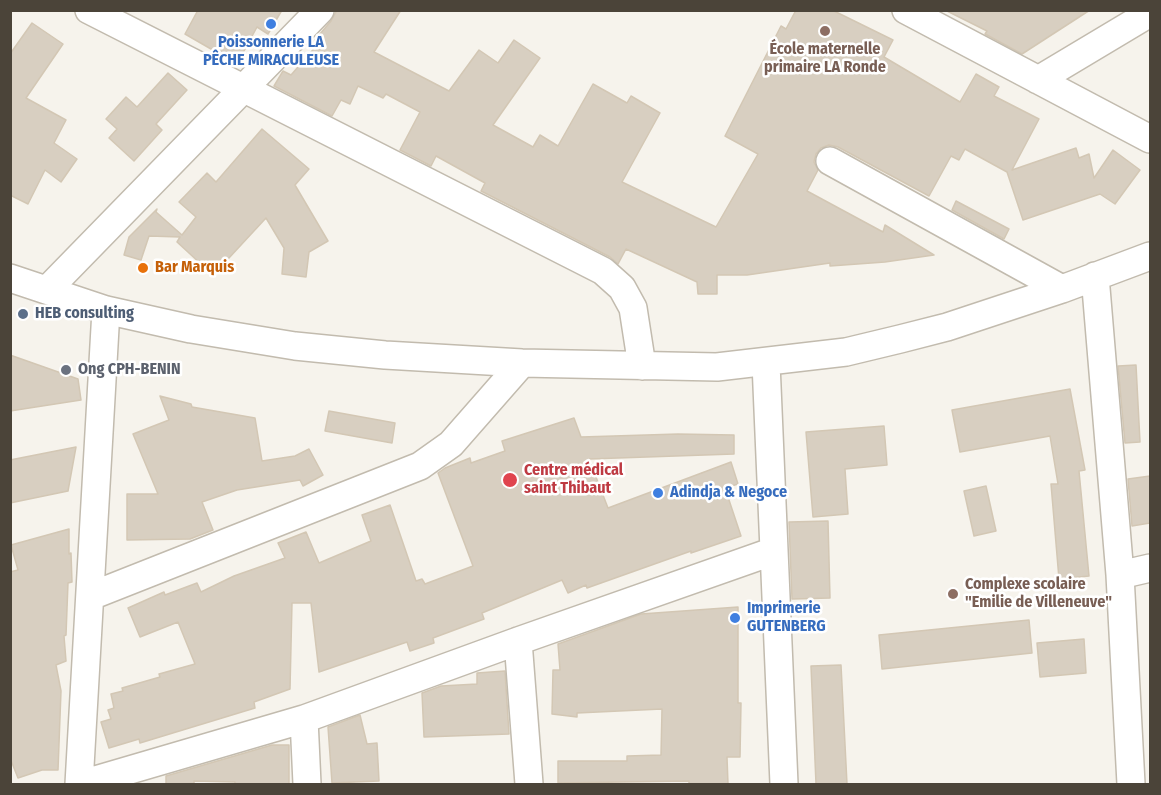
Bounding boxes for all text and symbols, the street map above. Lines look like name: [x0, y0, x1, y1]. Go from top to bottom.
marker: Poissonnerie LA PÊCHE MIRACULEUSE: [264, 17, 278, 31]
marker: École maternelle primaire LA Ronde: [818, 24, 832, 38]
place label: Poissonnerie LA PÊCHE MIRACULEUSE: [203, 33, 339, 71]
place label: École maternelle primaire LA Ronde: [764, 40, 886, 78]
place label: Bar Marquis: [155, 258, 234, 278]
marker: Bar Marquis: [136, 261, 150, 275]
place label: HEB consulting: [35, 304, 134, 324]
marker: HEB consulting: [16, 307, 30, 321]
place label: Ong CPH-BENIN: [78, 360, 180, 380]
marker: Ong CPH-BENIN: [59, 363, 73, 377]
place label: Centre médical saint Thibaut: [524, 461, 623, 499]
marker: Centre médical saint Thibaut: [501, 471, 519, 489]
place label: Adindja & Negoce: [670, 483, 787, 503]
marker: Adindja & Negoce: [651, 486, 665, 500]
place label: Complexe scolaire "Emilie de Villeneuve": [965, 575, 1112, 613]
marker: Complexe scolaire "Emilie de Villeneuve": [946, 587, 960, 601]
place label: Imprimerie GUTENBERG: [747, 599, 826, 637]
marker: Imprimerie GUTENBERG: [728, 611, 742, 625]

